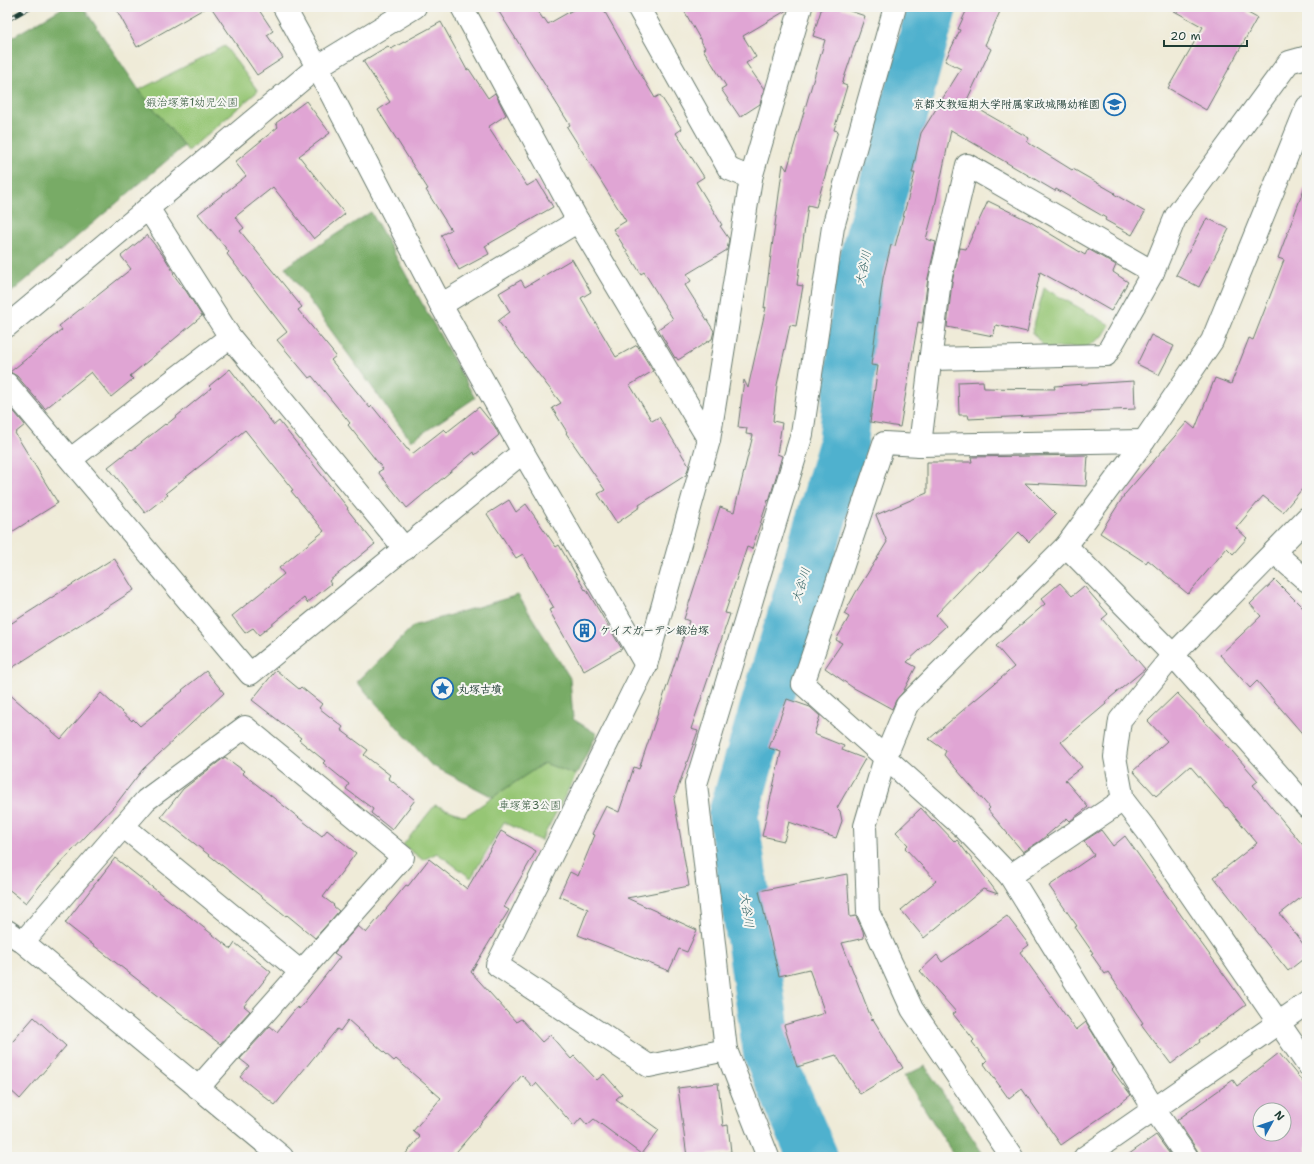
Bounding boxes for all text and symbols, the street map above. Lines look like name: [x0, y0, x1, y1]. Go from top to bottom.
scale bar: [1164, 22, 1247, 48]
text: 20 m: [1170, 28, 1201, 44]
school or university icon: 京都文教短期大学附属家政城陽幼稚園: [1102, 91, 1128, 117]
park label: 鍜治塚第1幼児公園: [146, 95, 238, 110]
place label: 京都文教短期大学附属家政城陽幼稚園: [913, 97, 1100, 112]
water label: 大谷川: [851, 249, 875, 287]
water label: 大谷川: [788, 565, 814, 605]
building icon: ケイズガーデン鍛冶塚: [572, 617, 598, 643]
place label: ケイズガーデン鍛冶塚: [600, 623, 709, 638]
place icon: 丸塚古墳: [429, 676, 455, 702]
place label: 丸塚古墳: [458, 682, 502, 697]
park label: 車塚第3公園: [499, 798, 561, 813]
water label: 大谷川: [737, 891, 757, 929]
north arrow: [1252, 1102, 1292, 1142]
text: N: [1271, 1108, 1288, 1124]

